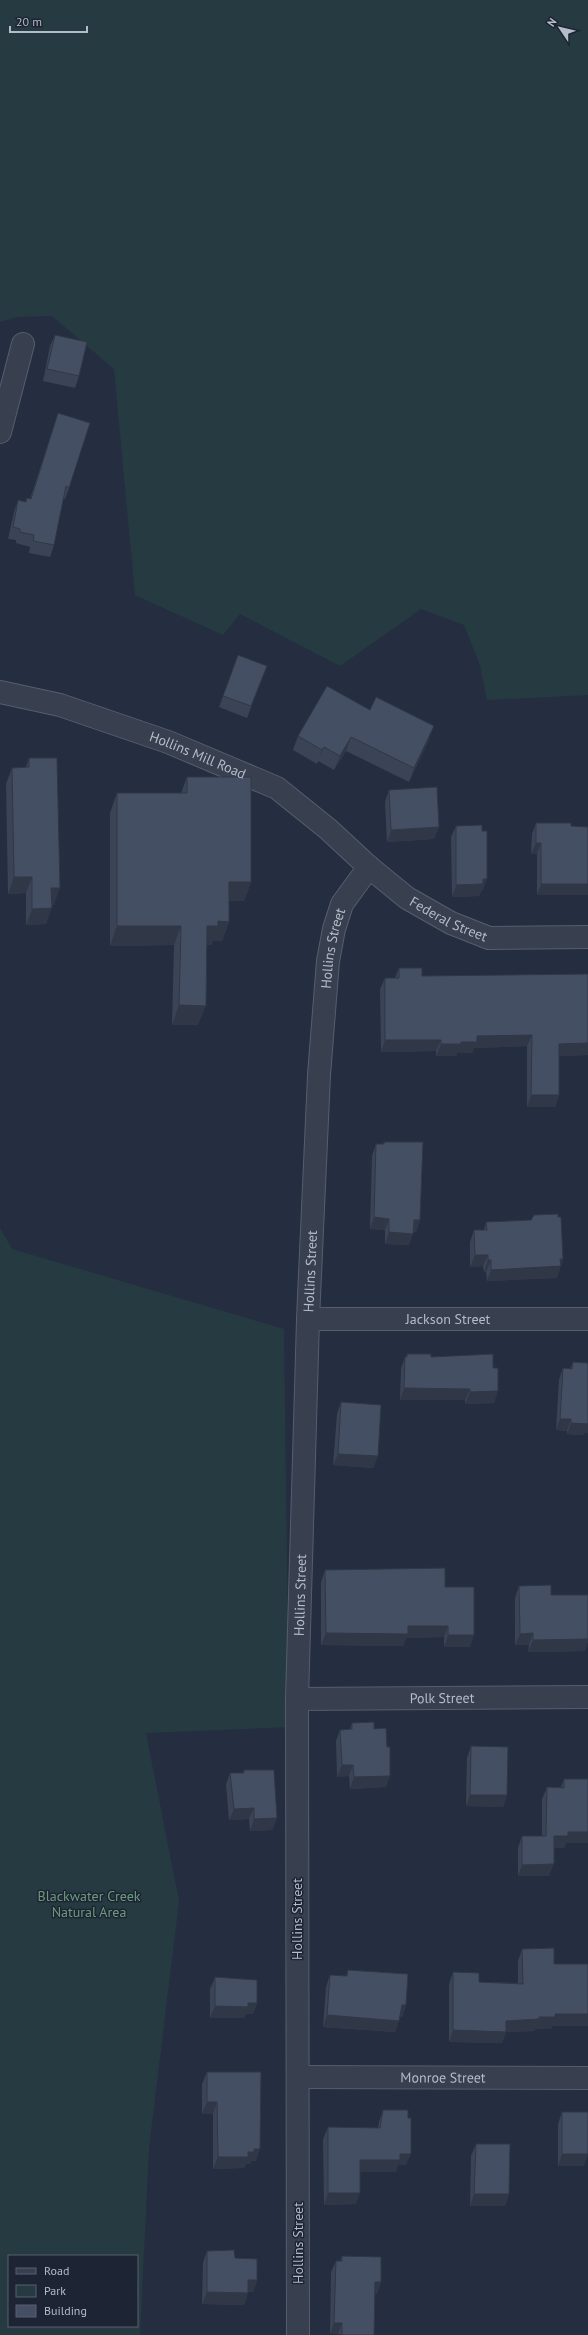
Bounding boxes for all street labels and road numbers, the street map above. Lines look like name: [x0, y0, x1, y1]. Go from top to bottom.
street label: Hollins Mill Road: [147, 727, 249, 783]
street label: Federal Street: [407, 892, 490, 946]
street label: Hollins Street: [317, 905, 349, 989]
street label: Hollins Street: [299, 1230, 321, 1313]
street label: Jackson Street: [405, 1310, 491, 1328]
street label: Hollins Street: [290, 1554, 310, 1636]
street label: Polk Street: [410, 1689, 475, 1707]
street label: Hollins Street: [288, 1878, 306, 1960]
street label: Monroe Street: [400, 2068, 486, 2087]
street label: Hollins Street: [289, 2202, 307, 2284]

